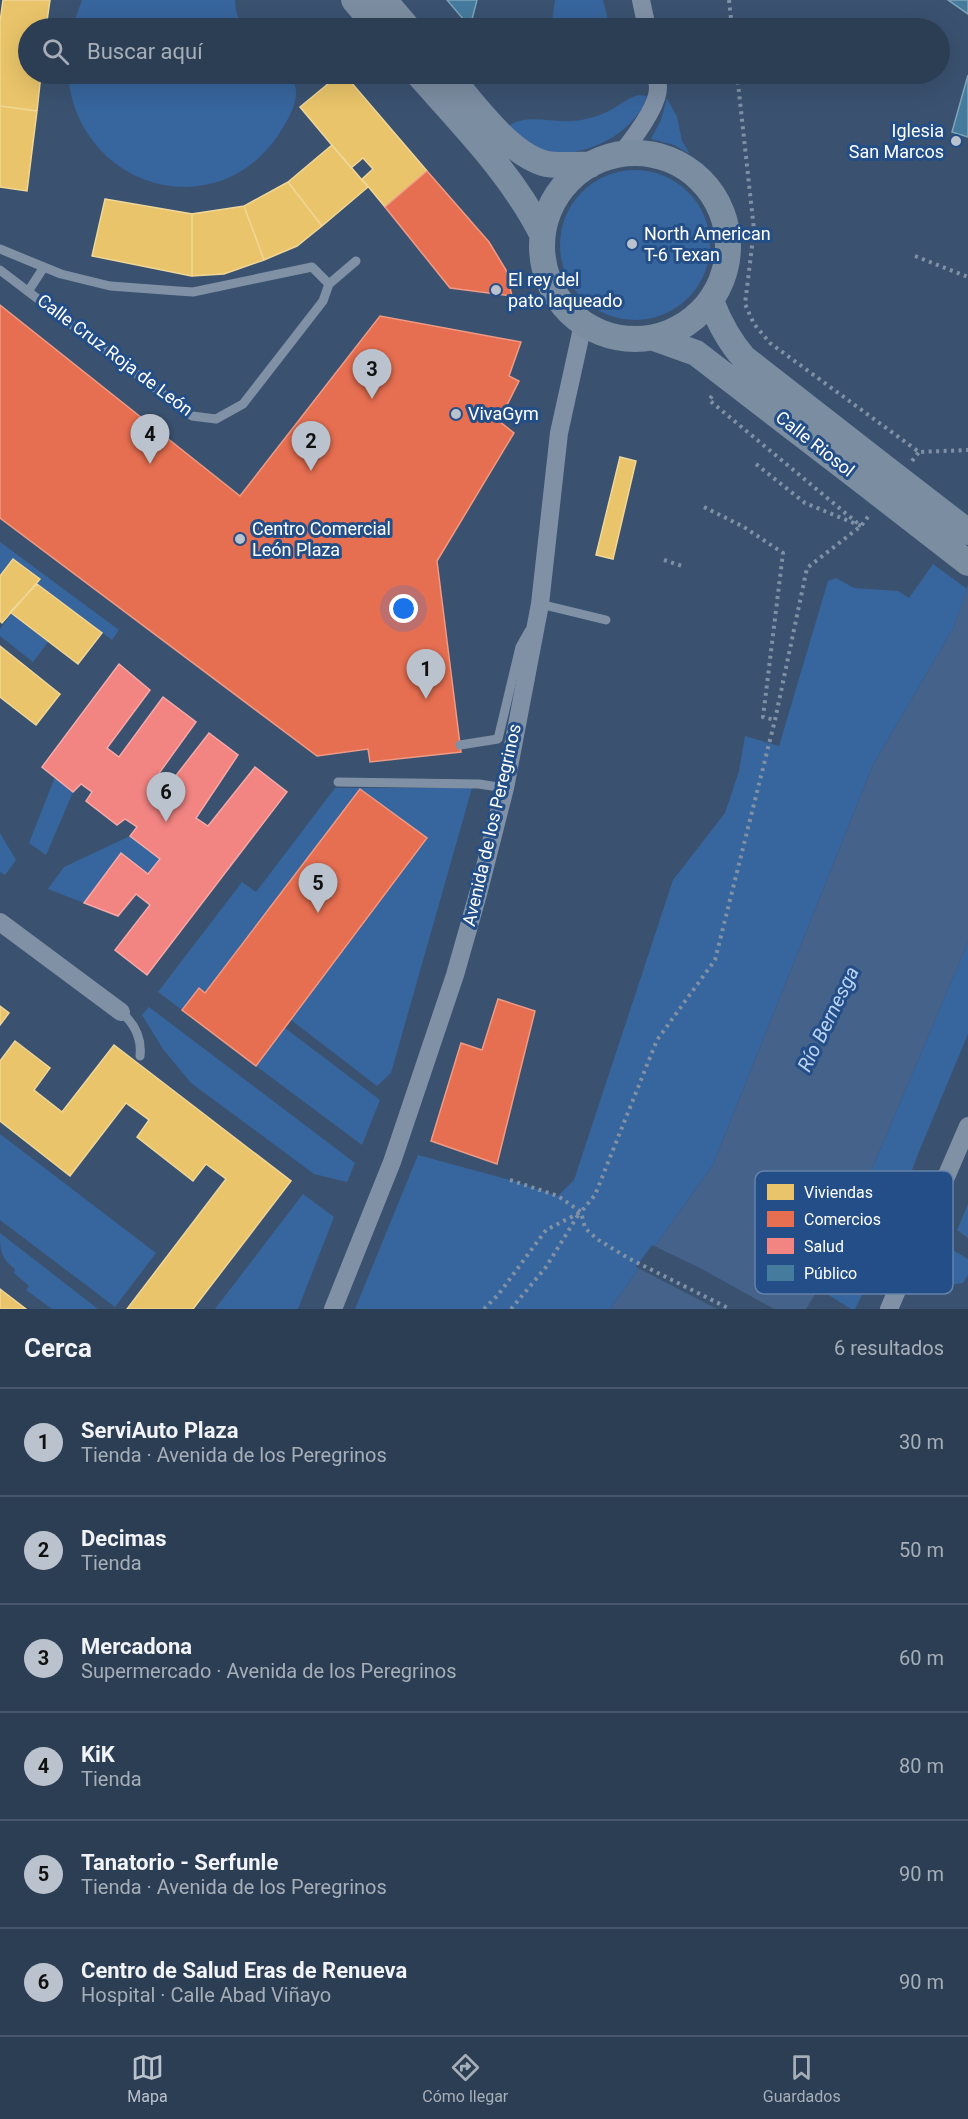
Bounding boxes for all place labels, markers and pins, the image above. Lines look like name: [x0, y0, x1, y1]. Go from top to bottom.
place label: Iglesia San Marcos: [849, 120, 944, 162]
marker: Iglesia San Marcos: [949, 134, 963, 148]
place label: North American T-6 Texan: [644, 223, 771, 265]
marker: North American T-6 Texan: [625, 237, 639, 251]
place label: El rey del pato laqueado: [508, 269, 622, 311]
marker: El rey del pato laqueado: [489, 283, 503, 297]
pin: 3: [352, 350, 392, 399]
place label: VivaGym: [468, 403, 539, 424]
marker: VivaGym: [449, 407, 463, 421]
pin: 4: [130, 414, 170, 464]
pin: 2: [292, 422, 330, 471]
place label: Centro Comercial León Plaza: [252, 518, 391, 560]
marker: Centro Comercial León Plaza: [233, 532, 247, 546]
pin: 1: [406, 650, 446, 699]
pin: 6: [146, 772, 186, 822]
pin: 5: [298, 864, 338, 913]

